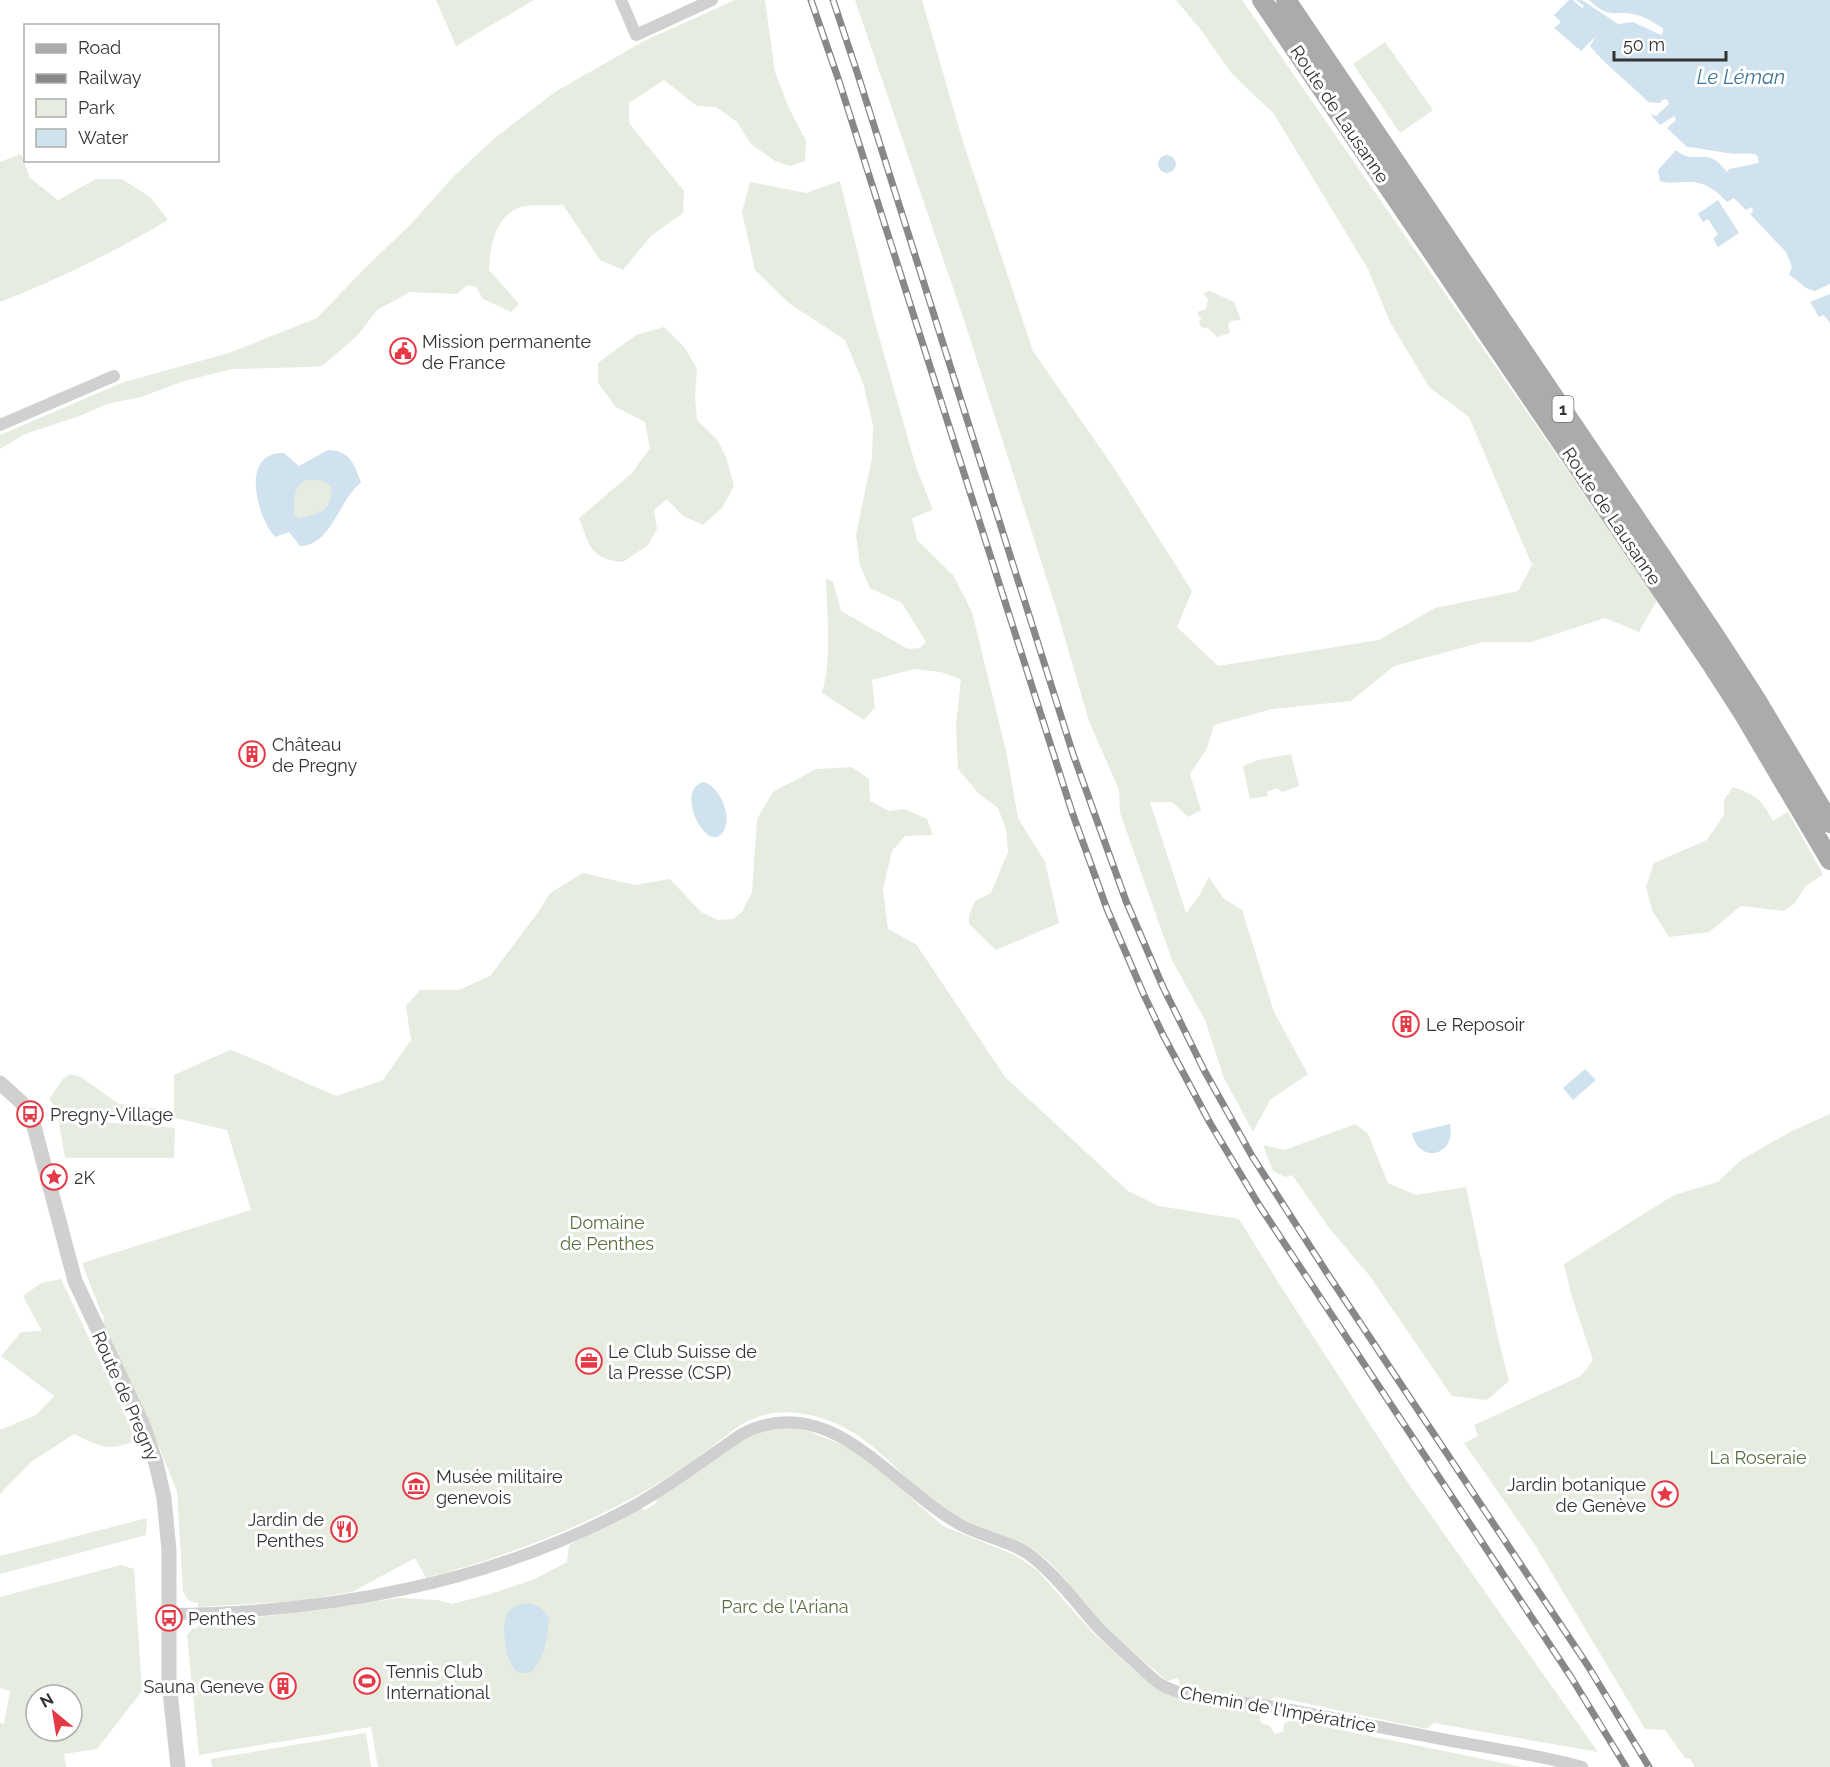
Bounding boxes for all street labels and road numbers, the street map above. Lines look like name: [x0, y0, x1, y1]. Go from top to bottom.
street label: Route de Lausanne: [1286, 41, 1394, 187]
road number: 1: [1552, 396, 1574, 422]
street label: Route de Lausanne: [1558, 443, 1666, 589]
street label: Route de Pregny: [88, 1328, 164, 1464]
street label: Chemin de l'Impératrice: [1178, 1681, 1378, 1737]

